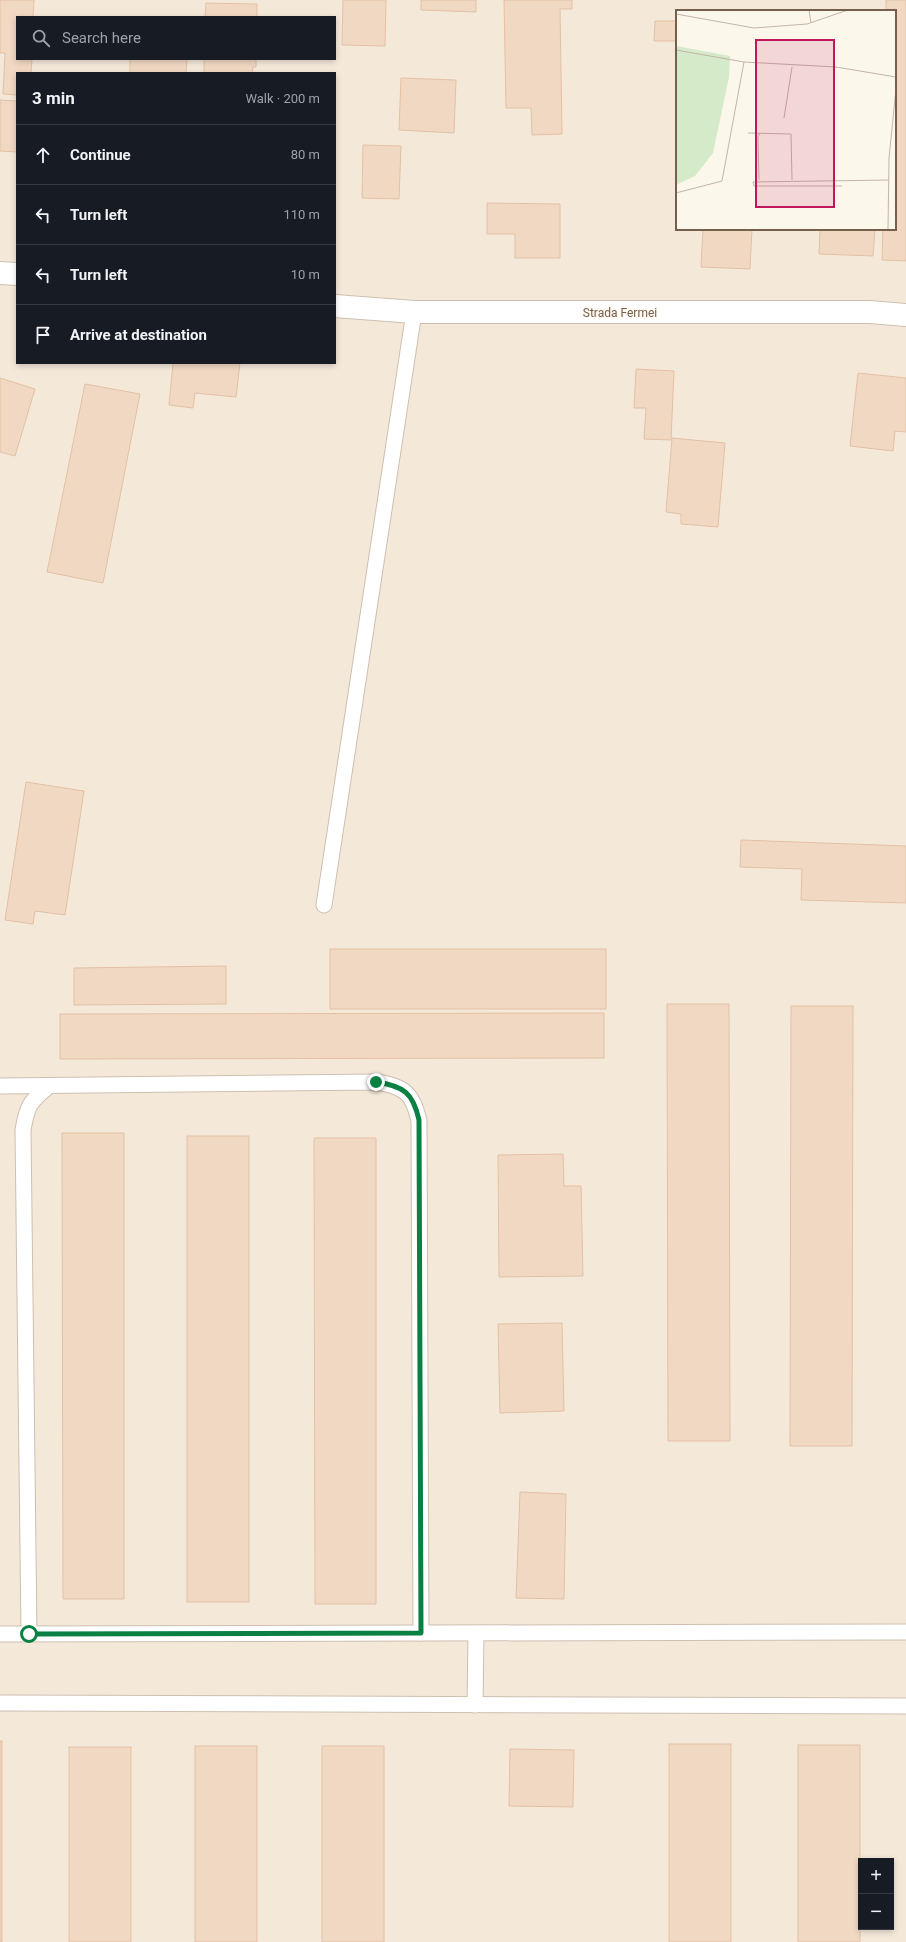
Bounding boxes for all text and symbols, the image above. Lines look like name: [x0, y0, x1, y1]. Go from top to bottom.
inset map: [676, 10, 896, 230]
search box: [16, 16, 336, 60]
icon: search: [30, 27, 52, 49]
text: Search here: [62, 29, 141, 47]
text: 3 min: [32, 88, 75, 108]
text: Walk · 200 m: [245, 91, 320, 106]
icon: ahead: [32, 144, 54, 166]
text: Continue: [70, 146, 131, 164]
text: 80 m: [291, 147, 320, 162]
icon: left: [32, 204, 54, 226]
text: Turn left: [70, 206, 127, 224]
text: 110 m: [283, 207, 320, 222]
icon: left: [32, 264, 54, 286]
text: Turn left: [70, 266, 127, 284]
text: 10 m: [291, 267, 320, 282]
street label: Strada Fermei: [583, 306, 657, 320]
icon: arrive: [32, 324, 54, 346]
text: Arrive at destination: [70, 326, 207, 344]
route end: [367, 1073, 385, 1091]
route start: [20, 1625, 38, 1643]
map controls: [858, 1858, 894, 1930]
button: +: [858, 1858, 894, 1894]
button: −: [858, 1894, 894, 1930]

